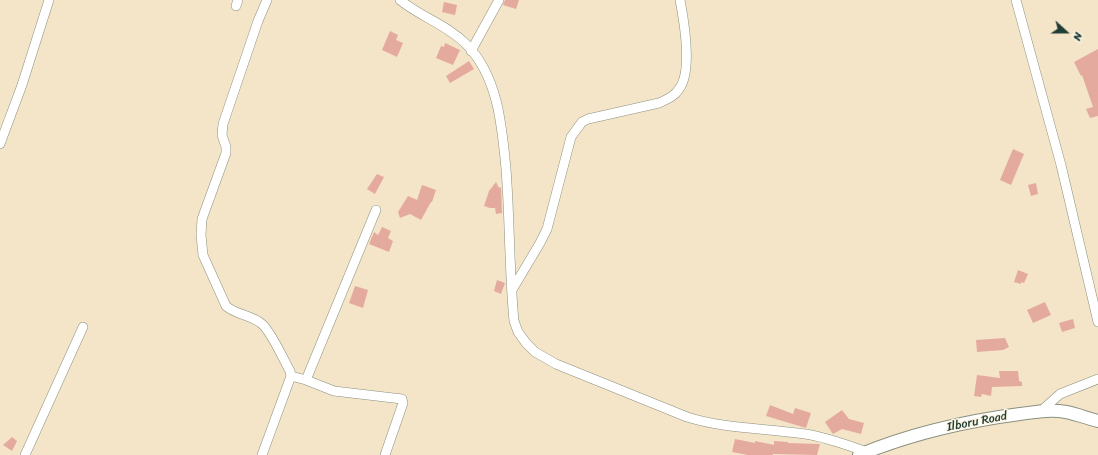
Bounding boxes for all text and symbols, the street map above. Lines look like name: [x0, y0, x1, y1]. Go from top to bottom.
north arrow: [1046, 12, 1086, 52]
text: N: [1067, 30, 1088, 43]
street label: Ilboru Road: [946, 409, 1008, 435]

